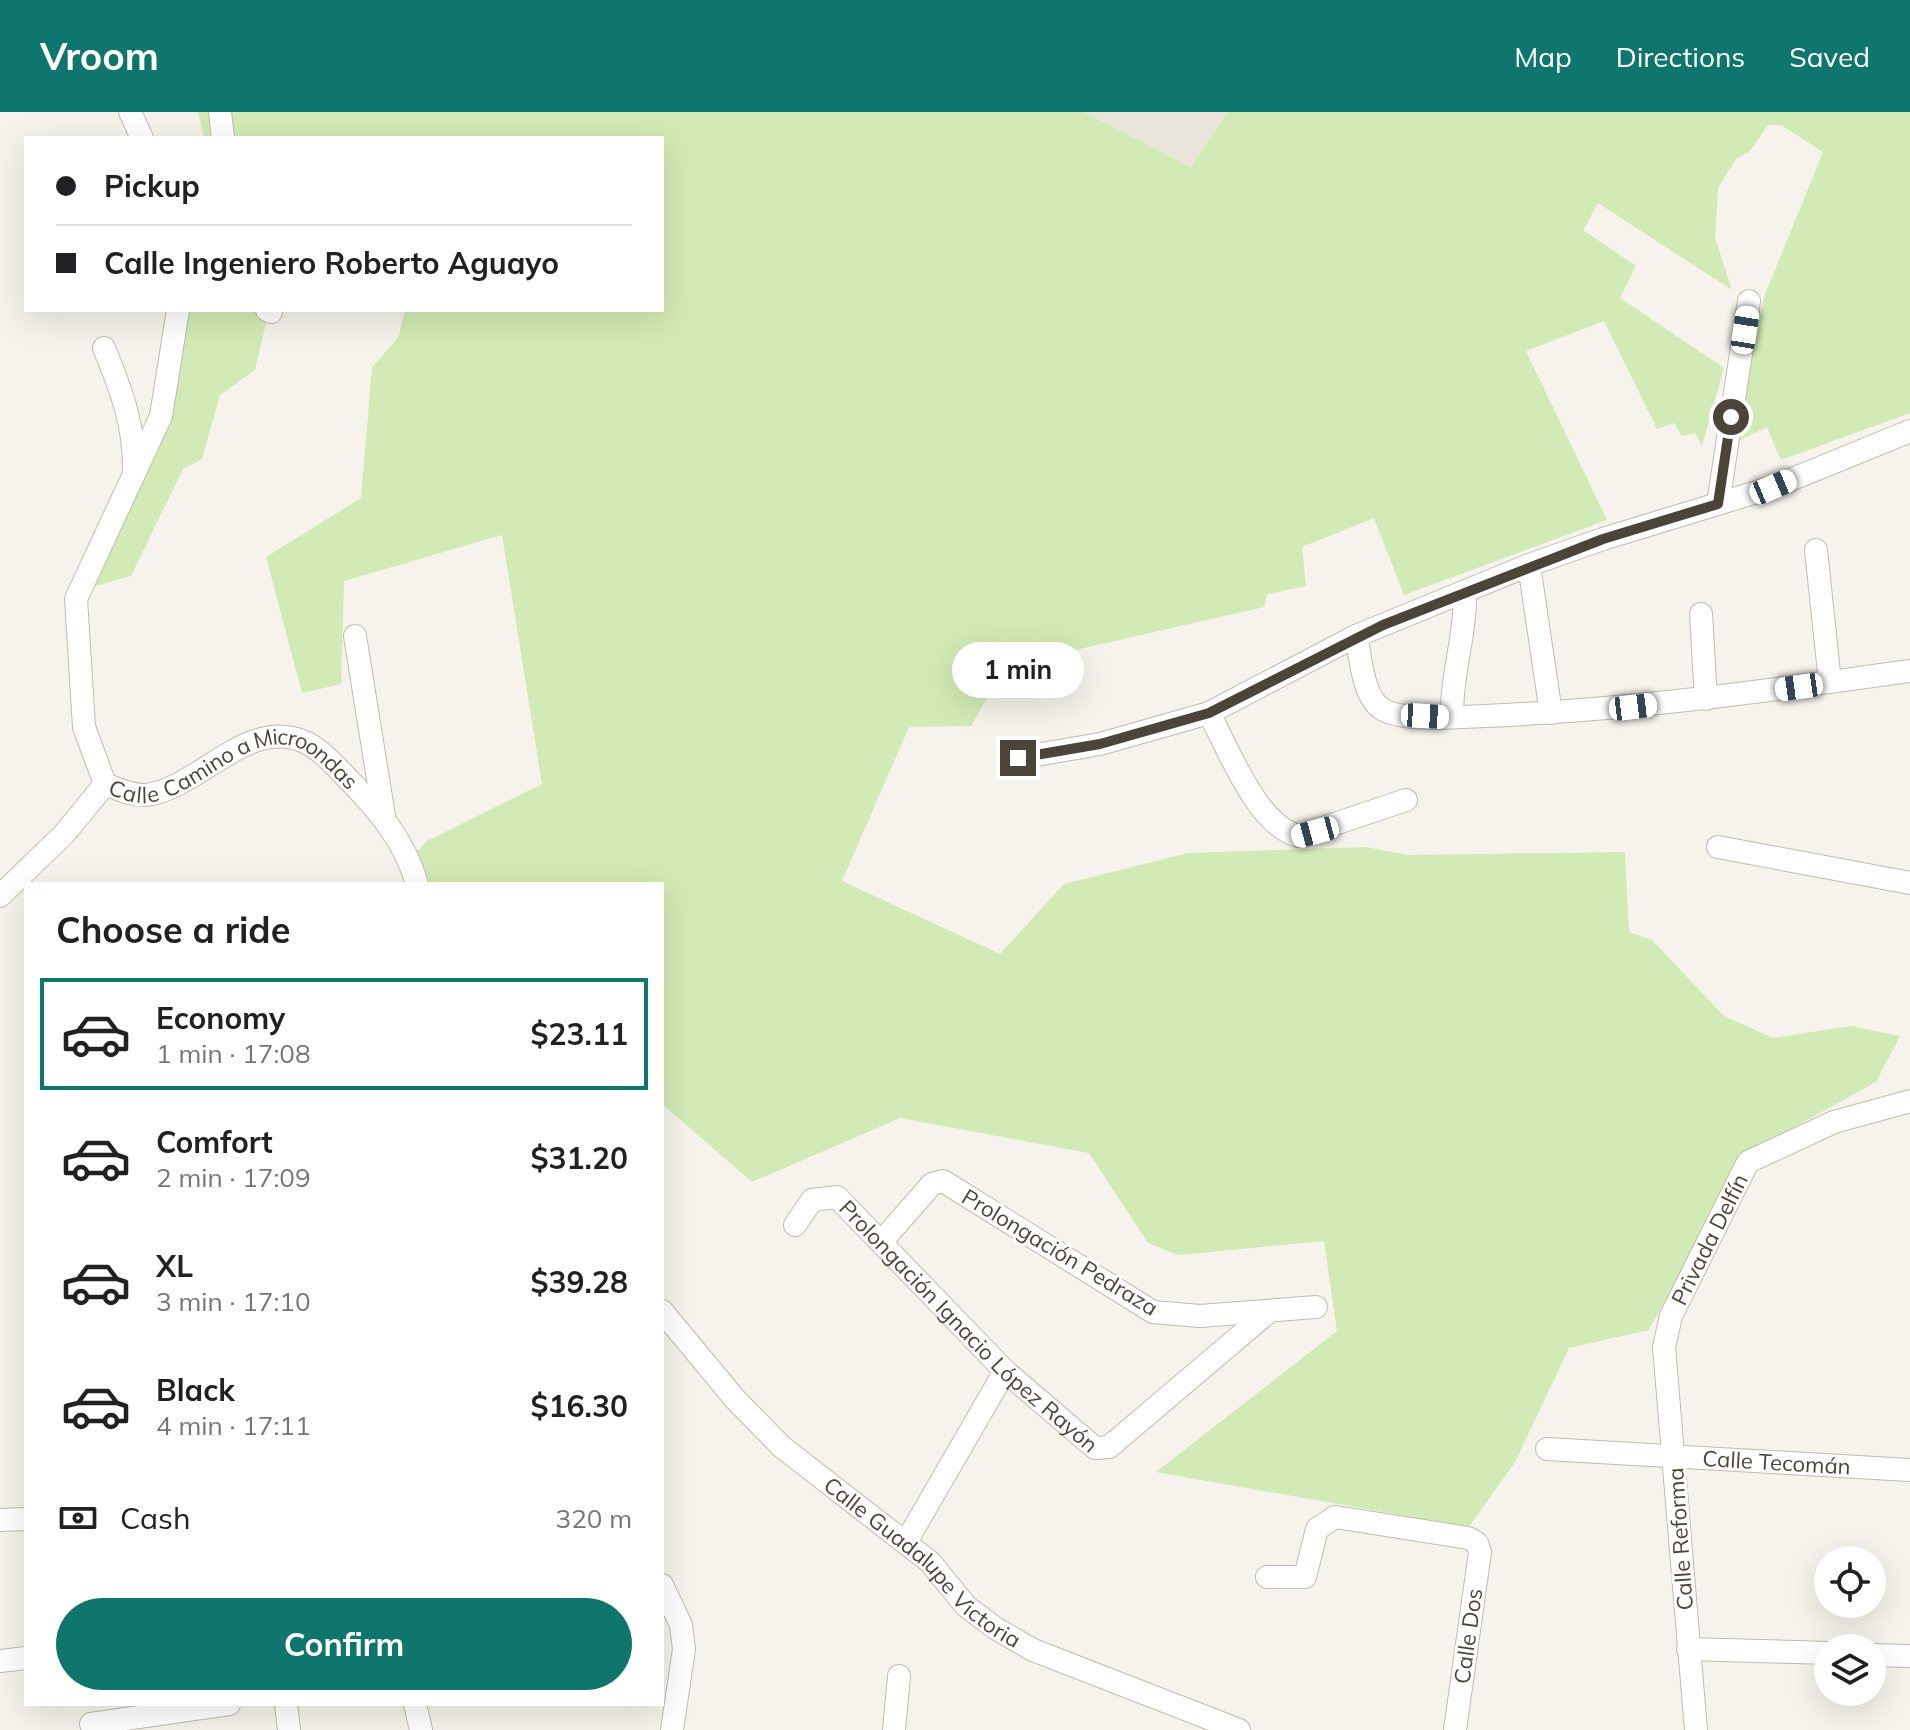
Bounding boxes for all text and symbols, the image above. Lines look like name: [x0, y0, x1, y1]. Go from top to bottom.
text: Vroom: [40, 32, 159, 80]
text: Map: [1514, 39, 1572, 74]
text: Directions: [1616, 39, 1745, 74]
text: Saved: [1789, 39, 1870, 74]
text: Pickup: [104, 167, 200, 205]
text: Calle Ingeniero Roberto Aguayo: [104, 244, 559, 282]
car: [1729, 304, 1761, 356]
route start: [1713, 399, 1749, 435]
car: [1746, 467, 1800, 507]
callout: 1 min: [952, 642, 1084, 698]
text: 1 min: [984, 653, 1052, 686]
car: [1774, 672, 1824, 702]
car: [1608, 692, 1658, 722]
car: [1400, 703, 1450, 729]
street label: Calle Camino a Microondas: [105, 722, 364, 809]
route end: [1000, 740, 1036, 776]
car: [1289, 814, 1341, 850]
text: Choose a ride: [56, 907, 290, 952]
icon: car: [60, 998, 132, 1070]
text: Economy: [156, 999, 285, 1037]
text: $23.11: [531, 1015, 628, 1053]
text: 1 min · 17:08: [156, 1037, 311, 1070]
icon: car: [60, 1122, 132, 1194]
text: Comfort: [156, 1123, 273, 1161]
text: $31.20: [531, 1139, 628, 1177]
text: 2 min · 17:09: [156, 1161, 311, 1194]
street label: Privada Delfín: [1665, 1169, 1754, 1310]
street label: Prolongación Pedraza: [957, 1182, 1163, 1322]
street label: Prolongación Ignacio López Rayón: [833, 1194, 1104, 1458]
icon: car: [60, 1246, 132, 1318]
text: XL: [156, 1247, 193, 1285]
text: $39.28: [531, 1263, 628, 1301]
text: 3 min · 17:10: [156, 1285, 311, 1318]
icon: car: [60, 1370, 132, 1442]
text: Black: [156, 1371, 235, 1409]
text: $16.30: [531, 1387, 628, 1425]
text: 4 min · 17:11: [156, 1409, 311, 1442]
street label: Calle Tecomán: [1702, 1444, 1851, 1481]
street label: Calle Reforma: [1661, 1467, 1699, 1611]
street label: Calle Guadalupe Victoria: [818, 1471, 1026, 1654]
icon: cash: [56, 1496, 100, 1540]
text: Cash: [120, 1499, 191, 1537]
text: 320 m: [556, 1502, 632, 1535]
map controls: [1814, 1546, 1886, 1706]
button: locate: [1814, 1546, 1886, 1618]
street label: Calle Dos: [1447, 1587, 1489, 1685]
button: Confirm: [56, 1598, 632, 1690]
button: layers: [1814, 1634, 1886, 1706]

